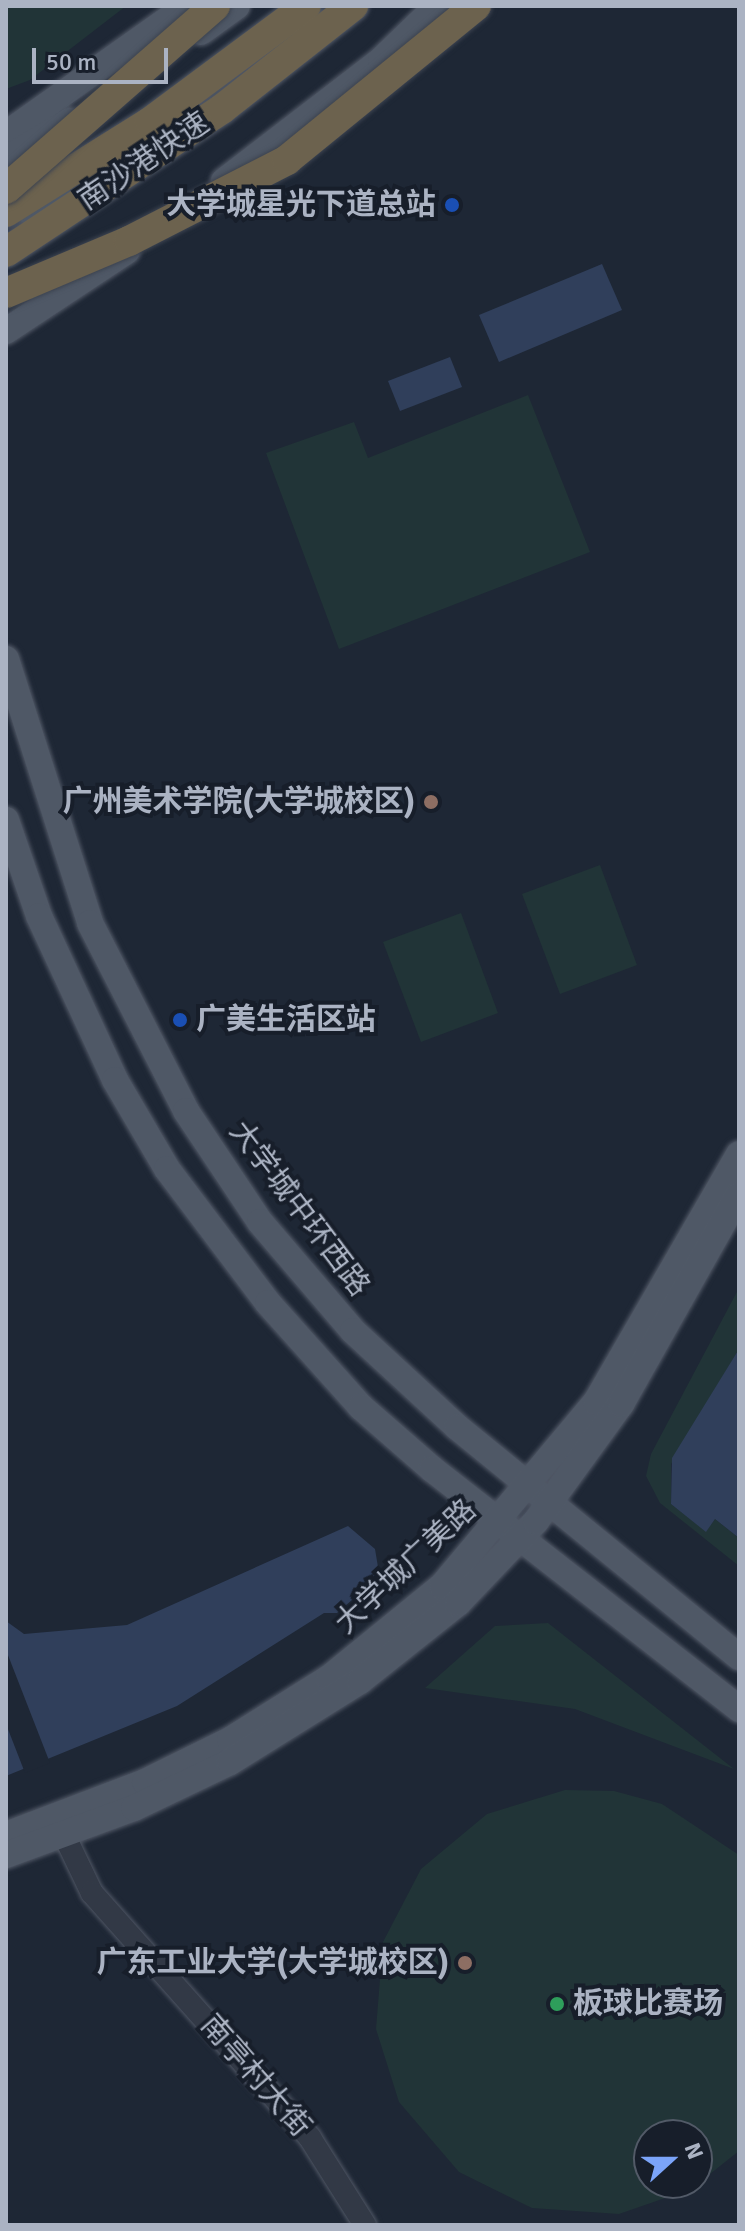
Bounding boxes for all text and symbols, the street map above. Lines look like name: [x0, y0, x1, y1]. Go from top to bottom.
scale bar: [36, 32, 172, 82]
text: 50 m: [46, 47, 96, 77]
street label: 南沙港快速: [72, 105, 216, 219]
place label: 大学城星光下道总站: [166, 187, 436, 223]
marker: 大学城星光下道总站: [443, 196, 461, 214]
place label: 广州美术学院(大学城校区): [63, 784, 415, 820]
marker: 广州美术学院(大学城校区): [422, 793, 440, 811]
place label: 广美生活区站: [196, 1002, 376, 1038]
marker: 广美生活区站: [171, 1011, 189, 1029]
street label: 大学城中环西路: [221, 1114, 377, 1304]
street label: 大学城广美路: [328, 1492, 484, 1642]
place label: 广东工业大学(大学城校区): [97, 1945, 449, 1981]
marker: 广东工业大学(大学城校区): [456, 1954, 474, 1972]
place label: 板球比赛场: [573, 1986, 723, 2022]
marker: 板球比赛场: [548, 1995, 566, 2013]
street label: 南亭村大街: [192, 2008, 318, 2144]
north arrow: [633, 2119, 713, 2199]
text: N: [679, 2139, 709, 2163]

